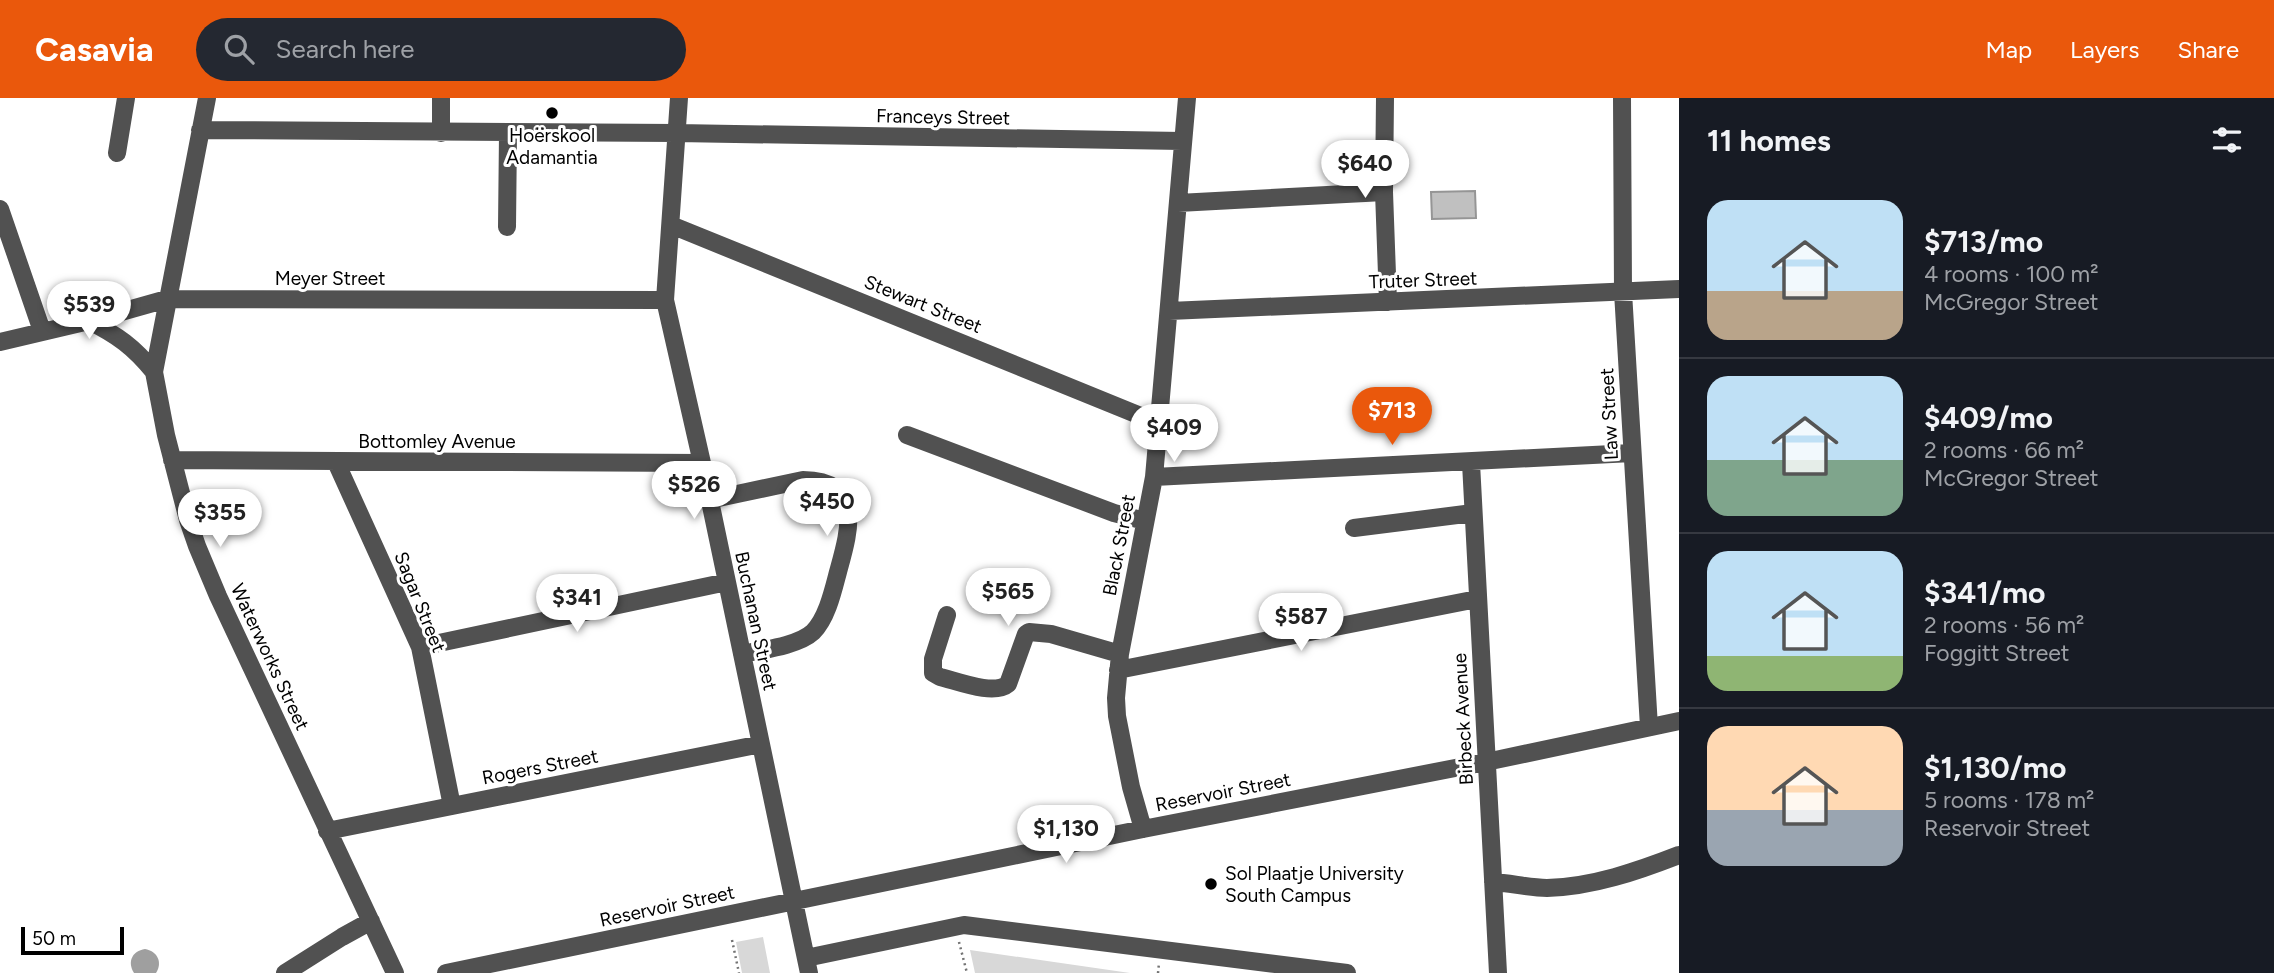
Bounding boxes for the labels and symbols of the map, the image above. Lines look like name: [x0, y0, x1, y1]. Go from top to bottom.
street label: Franceys Street: [876, 104, 1010, 130]
marker: Hoërskool Adamantia: [544, 105, 560, 121]
place label: Hoërskool Adamantia: [506, 124, 598, 169]
pin: $640: [1324, 140, 1406, 200]
street label: Meyer Street: [275, 267, 385, 290]
street label: Truter Street: [1368, 267, 1478, 293]
street label: Stewart Street: [861, 270, 985, 338]
pin: $539: [48, 282, 130, 341]
street label: Law Street: [1595, 367, 1623, 461]
pin: $713: [1351, 388, 1433, 447]
pin: $409: [1133, 404, 1215, 464]
street label: Bottomley Avenue: [358, 430, 516, 453]
pin: $526: [653, 462, 735, 521]
pin: $450: [786, 478, 868, 538]
pin: $355: [179, 490, 261, 549]
street label: Black Street: [1098, 492, 1140, 598]
street label: Sagar Street: [389, 548, 451, 656]
street label: Buchanan Street: [730, 549, 782, 693]
pin: $565: [967, 568, 1049, 628]
pin: $341: [536, 574, 618, 634]
street label: Waterworks Street: [226, 580, 314, 734]
pin: $587: [1260, 594, 1342, 653]
street label: Birbeck Avenue: [1448, 652, 1478, 786]
street label: Rogers Street: [480, 744, 600, 790]
street label: Reservoir Street: [1153, 768, 1293, 816]
pin: $1,130: [1009, 806, 1123, 865]
place label: Sol Plaatje University South Campus: [1225, 862, 1404, 907]
marker: Sol Plaatje University South Campus: [1203, 876, 1219, 892]
street label: Reservoir Street: [597, 880, 737, 932]
scale bar: [21, 924, 124, 956]

